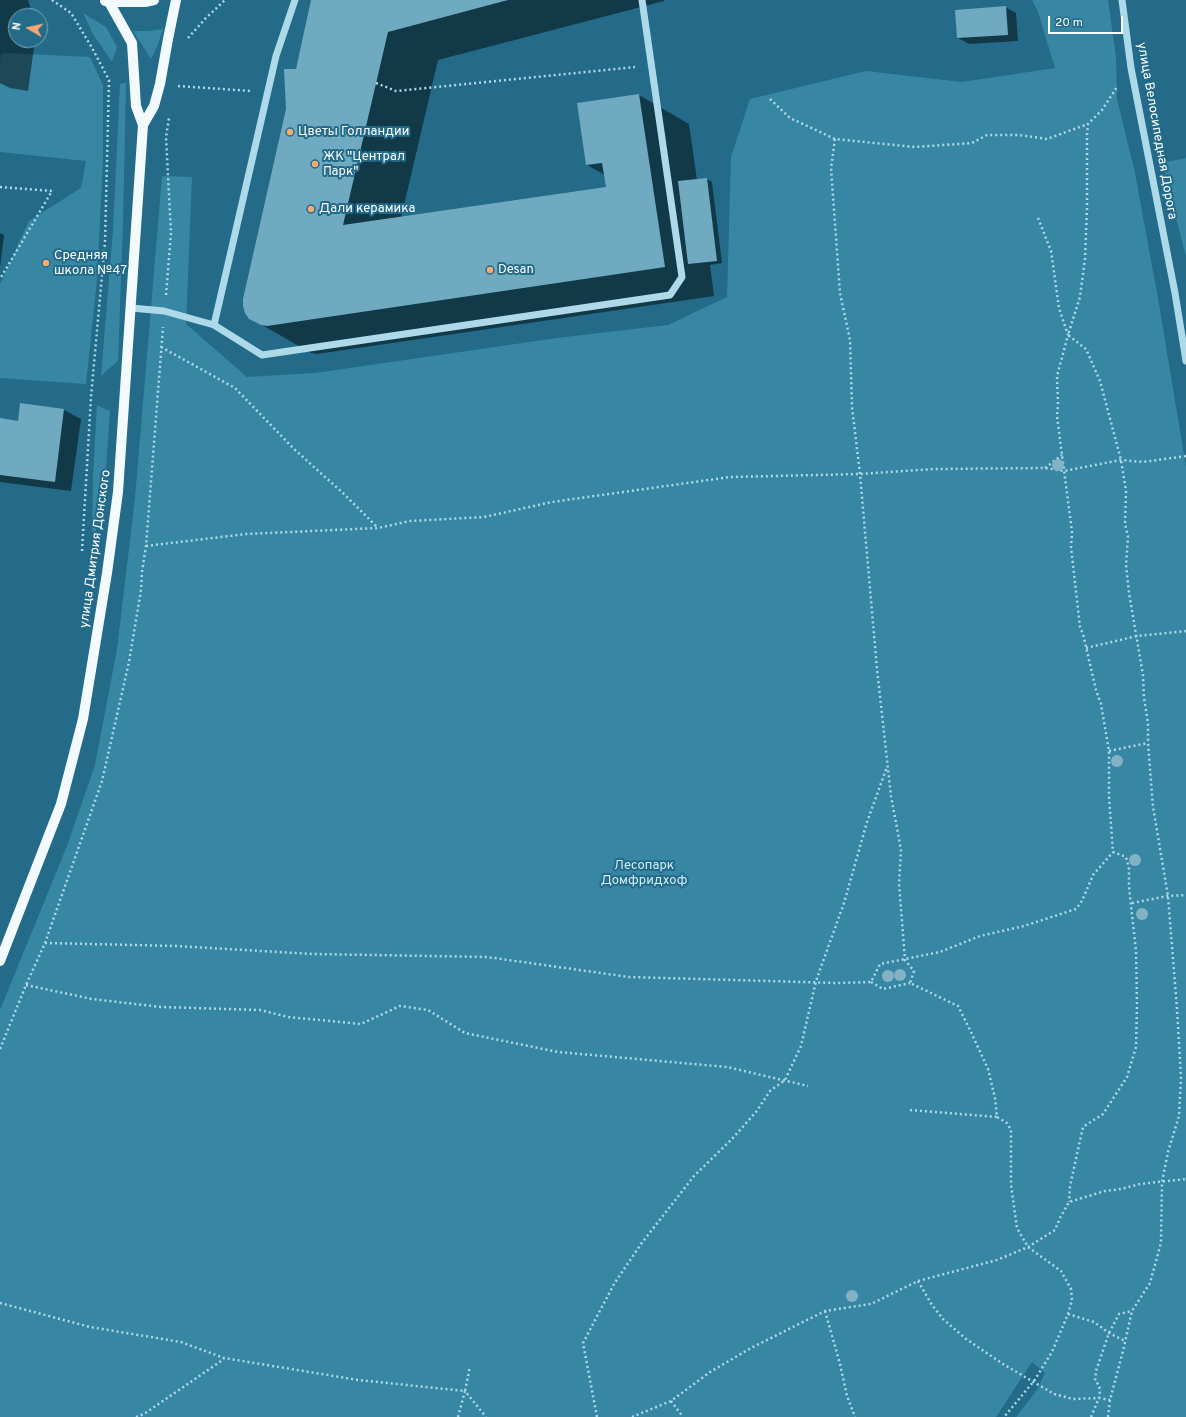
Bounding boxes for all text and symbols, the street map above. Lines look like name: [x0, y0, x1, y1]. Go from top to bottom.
north arrow: [8, 8, 48, 48]
scale bar: [1050, 8, 1125, 34]
text: 20 m: [1055, 15, 1083, 31]
text: N: [10, 21, 25, 31]
street label: улица Велосипедная Дорога: [1133, 41, 1179, 221]
place label: Цветы Голландии: [298, 124, 409, 140]
marker: Цветы Голландии: [285, 127, 295, 137]
place label: ЖК "Централ Парк": [323, 149, 405, 180]
marker: ЖК "Централ Парк": [310, 159, 320, 169]
place label: Дали керамика: [319, 201, 415, 217]
marker: Дали керамика: [306, 204, 316, 214]
place label: Средняя школа №47: [54, 248, 127, 279]
marker: Средняя школа №47: [41, 258, 51, 268]
place label: Desan: [498, 262, 534, 278]
marker: Desan: [485, 265, 495, 275]
street label: улица Дмитрия Донского: [77, 469, 115, 629]
park label: Лесопарк Домфридхоф: [601, 858, 687, 889]

